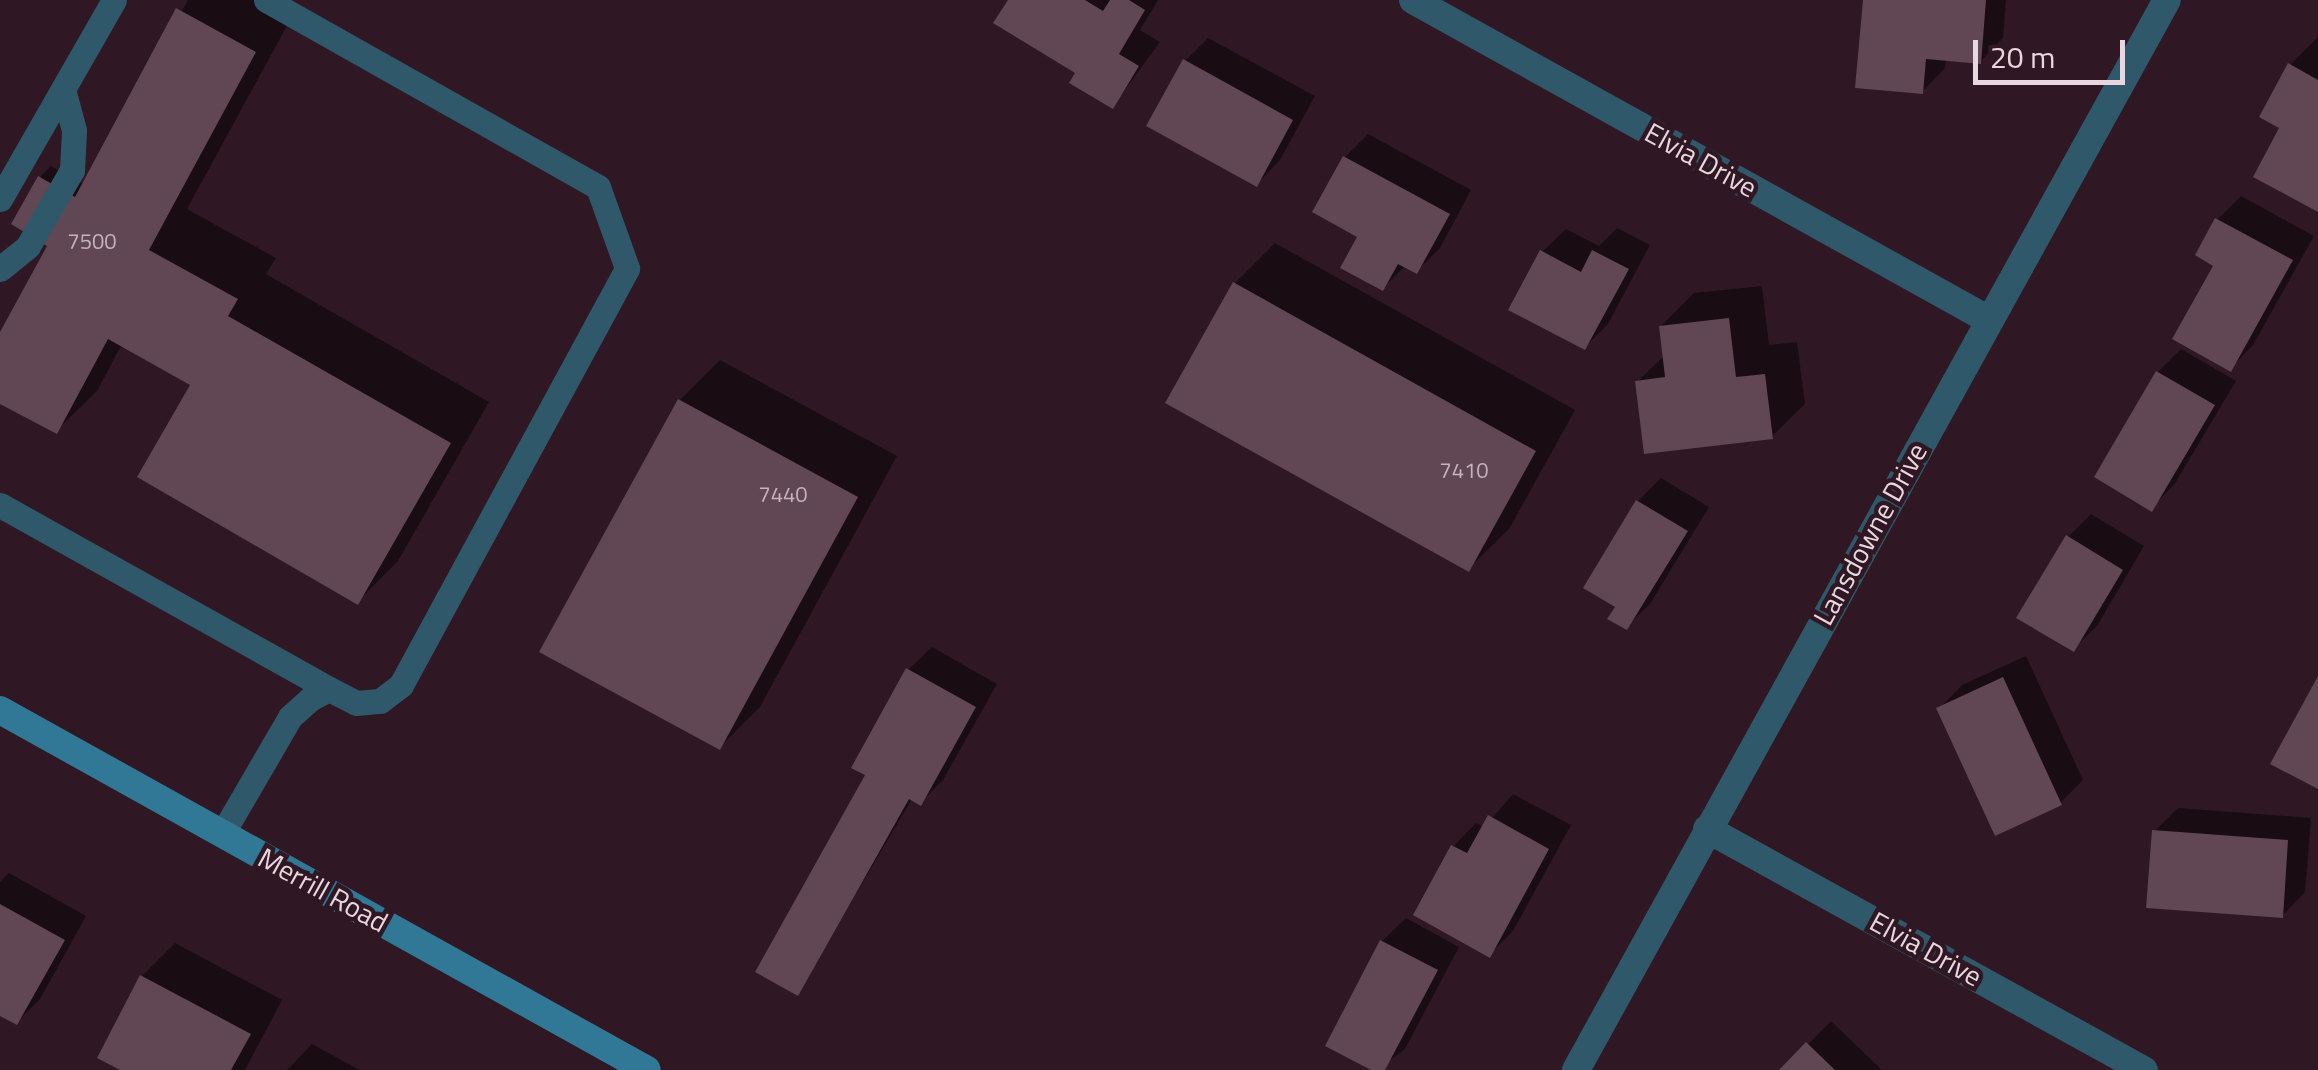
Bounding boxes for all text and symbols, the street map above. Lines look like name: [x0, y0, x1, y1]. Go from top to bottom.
scale bar: [1978, 20, 2130, 82]
text: 20 m: [1990, 34, 2055, 80]
street label: Elvia Drive: [1639, 115, 1763, 205]
house number: 7500: [67, 229, 117, 255]
street label: Lansdowne Drive: [1806, 437, 1934, 631]
house number: 7410: [1439, 458, 1489, 484]
house number: 7440: [758, 482, 808, 508]
street label: Merrill Road: [252, 841, 394, 939]
street label: Elvia Drive: [1864, 904, 1988, 994]

